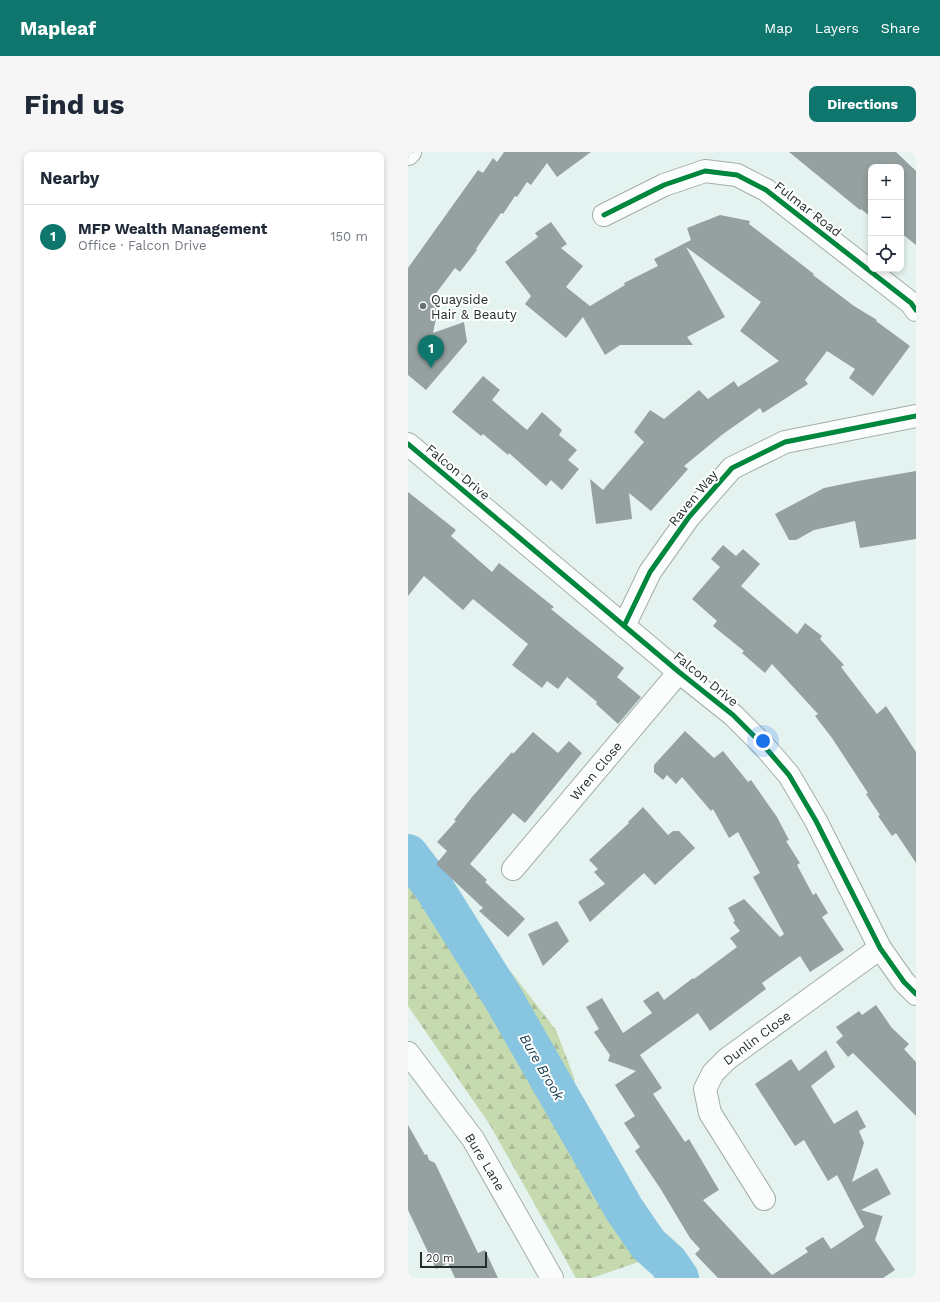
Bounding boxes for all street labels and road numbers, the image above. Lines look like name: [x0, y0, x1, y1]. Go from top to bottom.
street label: Fulmar Road: [772, 178, 844, 240]
street label: Falcon Drive: [423, 441, 493, 503]
street label: Raven Way: [665, 467, 721, 529]
street label: Falcon Drive: [671, 648, 741, 710]
street label: Wren Close: [567, 738, 625, 804]
street label: Dunlin Close: [720, 1008, 794, 1068]
street label: Bure Lane: [462, 1131, 508, 1193]

